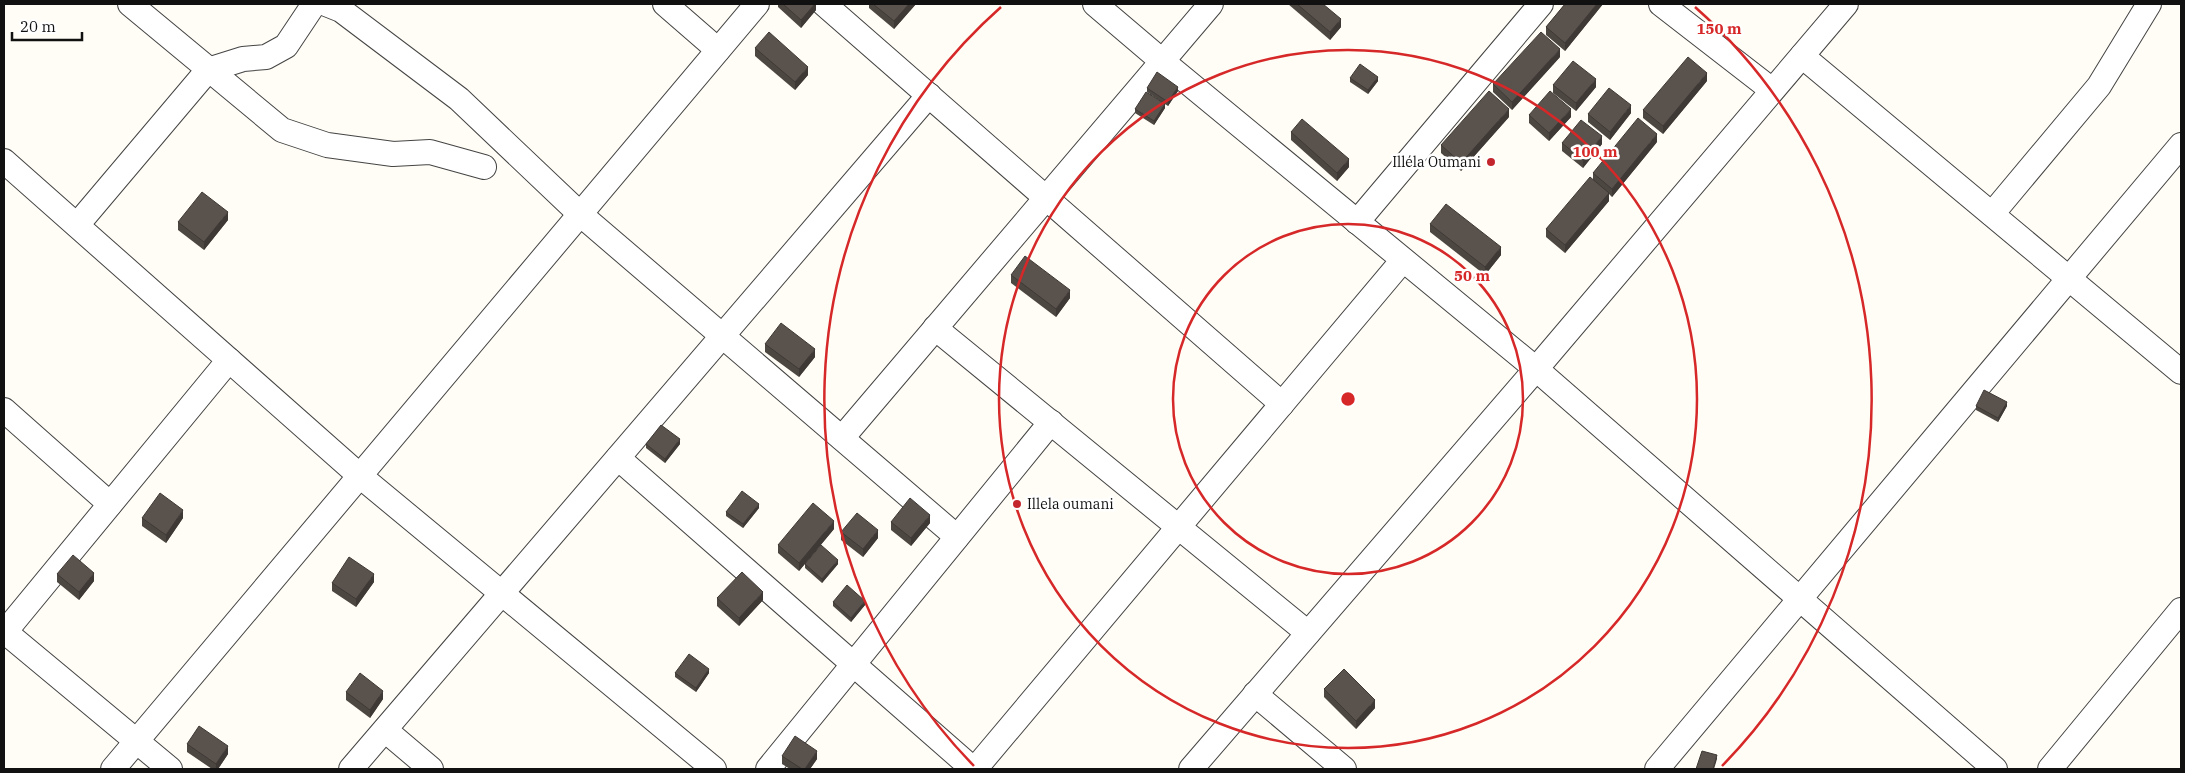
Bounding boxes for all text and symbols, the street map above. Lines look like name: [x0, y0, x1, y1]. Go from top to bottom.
scale bar: [12, 10, 82, 42]
text: 20 m: [20, 17, 56, 36]
text: 150 m: [1696, 19, 1742, 38]
text: 100 m: [1572, 142, 1618, 161]
place label: Illéla Oumani: [1392, 153, 1481, 171]
marker: Illéla Oumani: [1485, 156, 1497, 168]
text: 50 m: [1454, 266, 1490, 285]
centre of rings: [1339, 390, 1357, 408]
place label: Illela oumani: [1027, 495, 1114, 513]
marker: Illela oumani: [1011, 498, 1023, 510]

